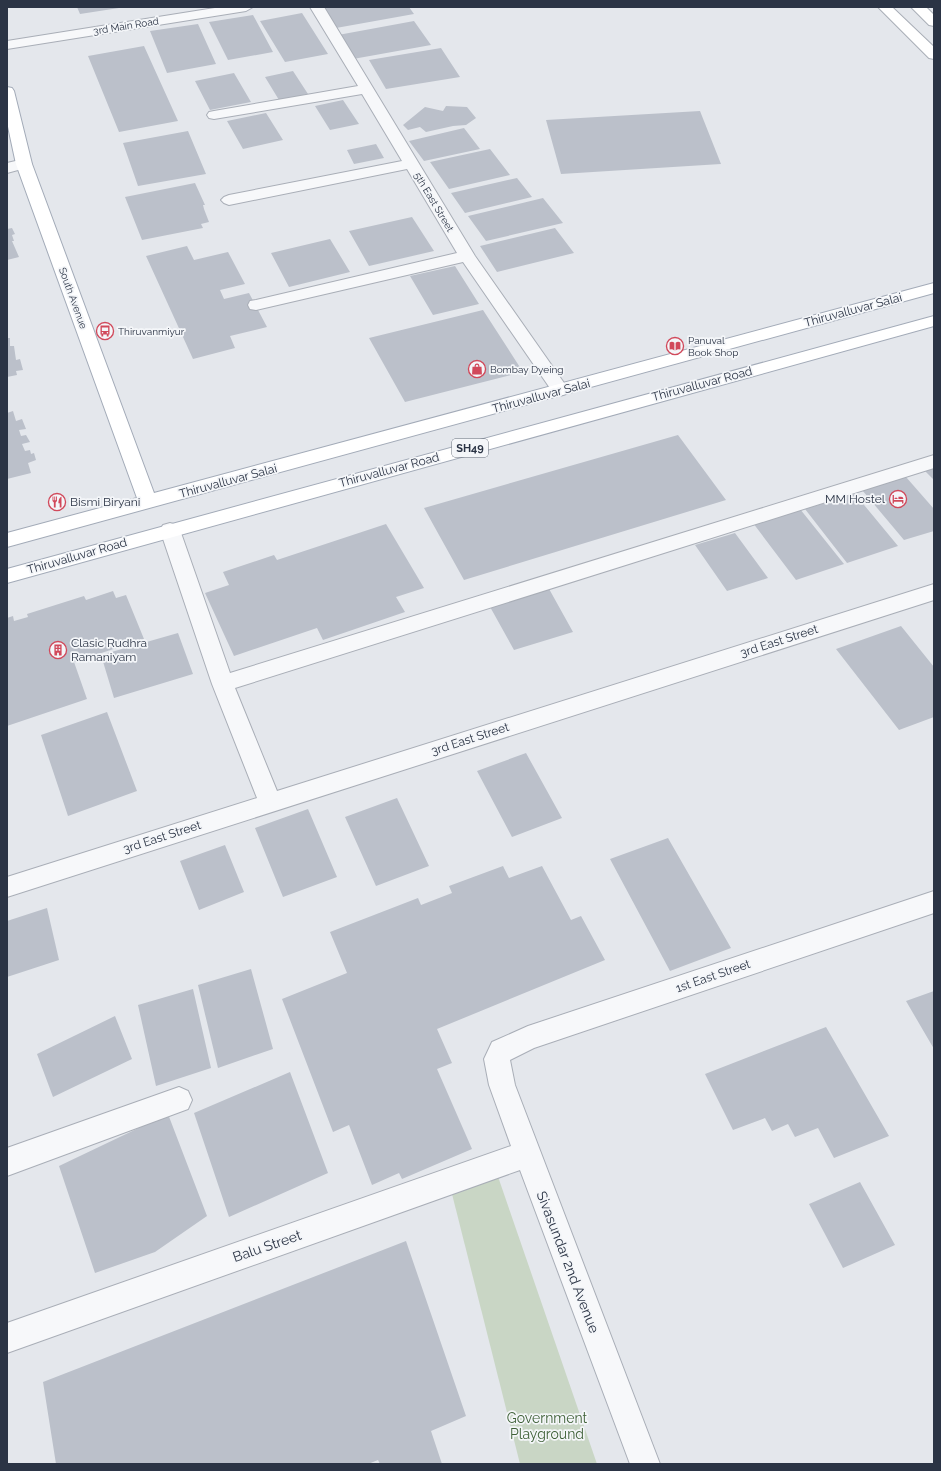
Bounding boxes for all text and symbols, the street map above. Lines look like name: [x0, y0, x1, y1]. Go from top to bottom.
street label: 3rd Main Road: [92, 15, 160, 37]
street label: 5th East Street: [412, 170, 456, 234]
street label: South Avenue: [57, 266, 89, 330]
street label: Thiruvalluvar Salai: [803, 290, 903, 330]
bus stop icon: Thiruvanmiyur: [95, 321, 115, 341]
place label: Thiruvanmiyur: [118, 326, 185, 337]
place label: Panuval Book Shop: [688, 335, 738, 358]
library icon: Panuval Book Shop: [665, 336, 685, 356]
shop icon: Bombay Dyeing: [467, 359, 487, 379]
place label: Bombay Dyeing: [490, 364, 563, 375]
street label: Thiruvalluvar Road: [650, 364, 754, 404]
street label: Thiruvalluvar Salai: [491, 376, 591, 416]
road number: SH49: [452, 439, 488, 457]
street label: Thiruvalluvar Road: [337, 450, 441, 490]
street label: Thiruvalluvar Salai: [178, 461, 278, 501]
hotel icon: MM Hostel: [888, 489, 908, 509]
restaurant icon: Bismi Biryani: [47, 492, 67, 512]
place label: MM Hostel: [825, 492, 886, 506]
place label: Bismi Biryani: [70, 495, 140, 509]
street label: Thiruvalluvar Road: [25, 535, 129, 577]
street label: 3rd East Street: [738, 622, 820, 660]
place label: Clasic Rudhra Ramaniyam: [71, 636, 147, 664]
building icon: Clasic Rudhra Ramaniyam: [48, 640, 68, 660]
street label: 3rd East Street: [429, 720, 511, 758]
street label: 3rd East Street: [121, 818, 203, 856]
street label: 1st East Street: [674, 957, 752, 995]
street label: Sivasundar 2nd Avenue: [534, 1189, 602, 1335]
street label: Balu Street: [231, 1227, 304, 1265]
park label: Government Playground: [507, 1410, 588, 1442]

